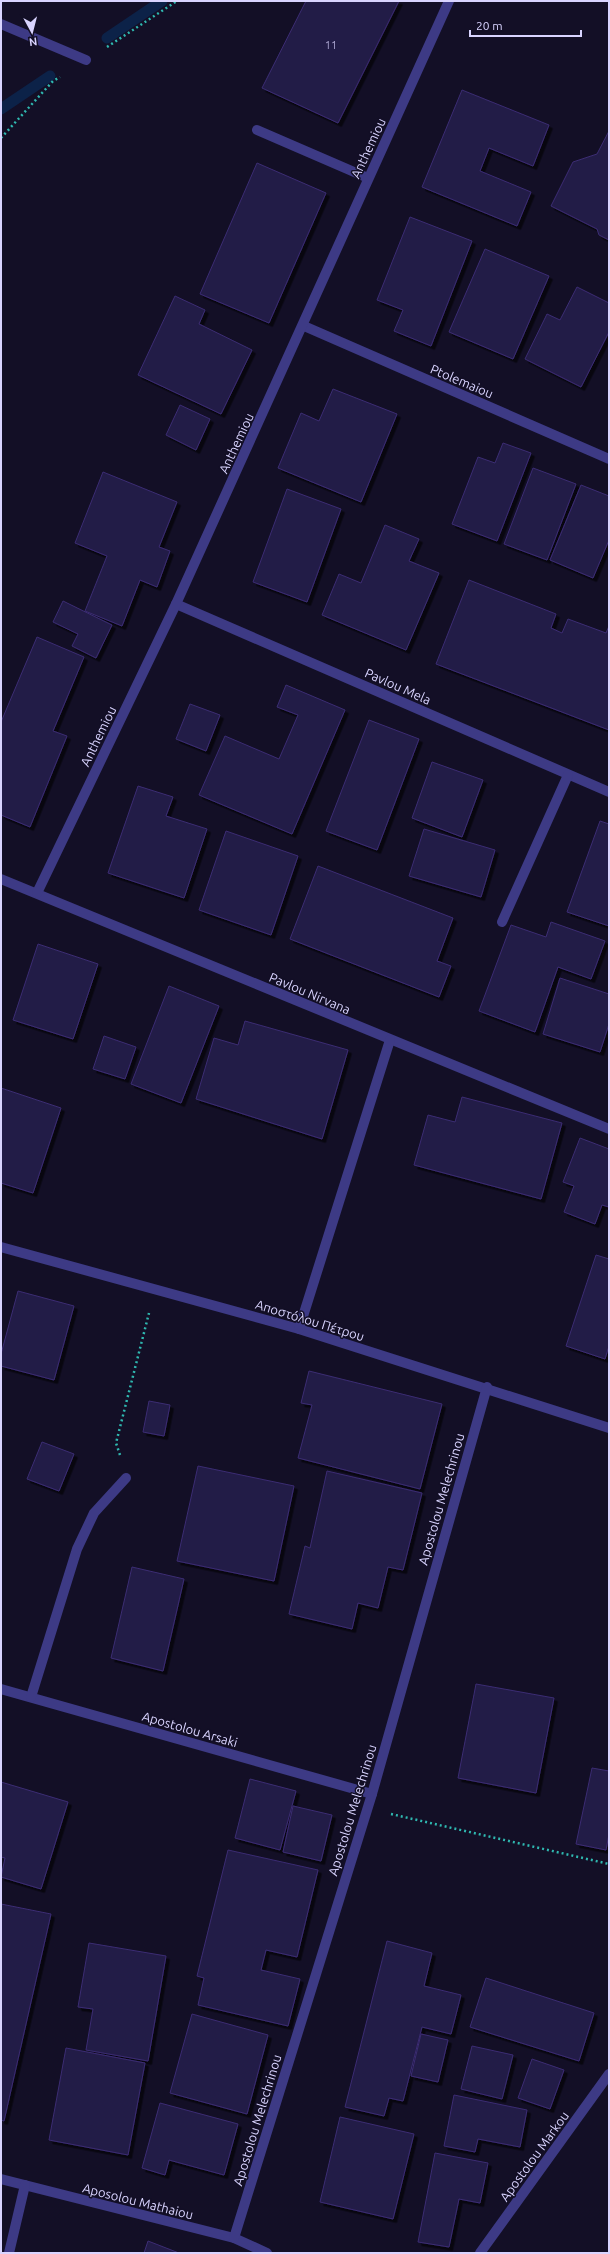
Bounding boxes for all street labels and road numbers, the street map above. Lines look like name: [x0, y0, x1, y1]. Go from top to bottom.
street label: Anthemiou: [348, 116, 388, 180]
street label: Ptolemaiou: [428, 361, 496, 401]
street label: Anthemiou: [216, 411, 256, 475]
street label: Pavlou Mela: [363, 665, 433, 707]
street label: Anthemiou: [77, 704, 119, 768]
street label: Pavlou Nirvana: [267, 970, 353, 1016]
street label: Αποστόλου Πέτρου: [254, 1297, 366, 1343]
street label: Apostolou Melechrinou: [415, 1431, 467, 1567]
street label: Apostolou Arsaki: [141, 1709, 239, 1749]
street label: Apostolou Melechrinou: [325, 1743, 379, 1877]
street label: Apostolou Melechrinou: [230, 2053, 284, 2187]
street label: Apostolou Markou: [497, 2108, 571, 2204]
street label: Aposolou Mathaiou: [81, 2180, 195, 2222]

